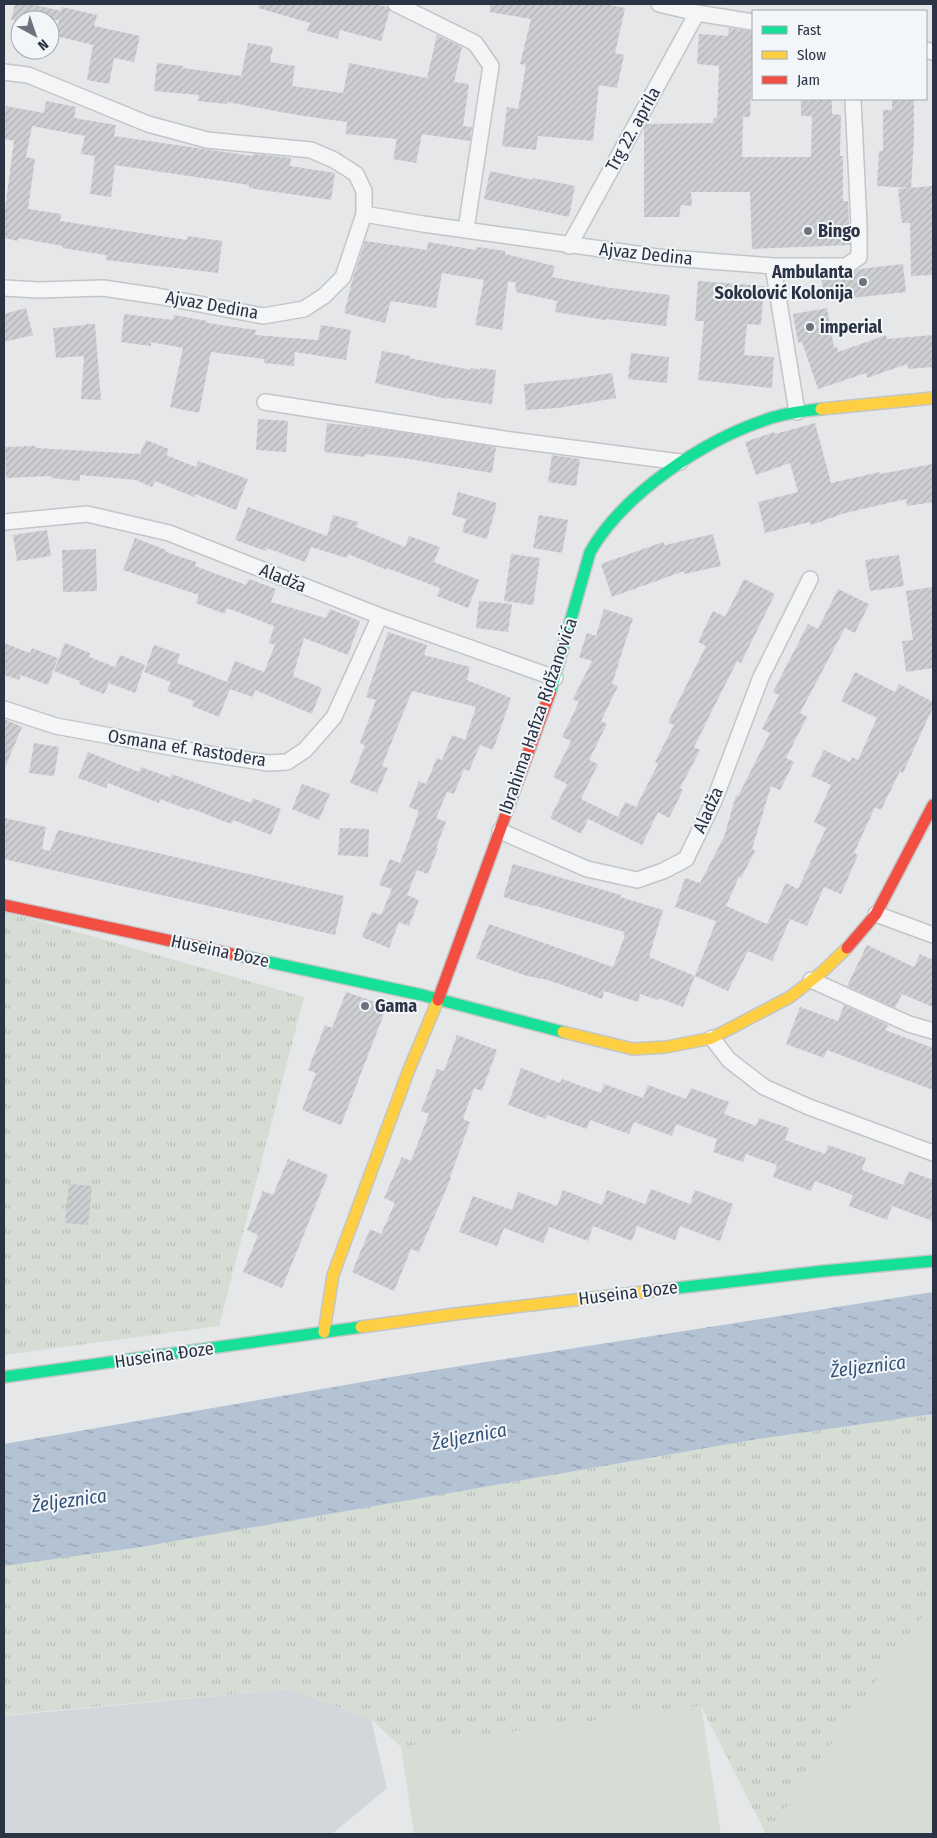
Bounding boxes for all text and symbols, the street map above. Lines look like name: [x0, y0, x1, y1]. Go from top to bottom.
north arrow: [10, 10, 60, 60]
legend: [752, 10, 927, 100]
text: Fast: [797, 21, 821, 39]
text: N: [34, 35, 52, 54]
text: Slow: [797, 46, 826, 64]
text: Jam: [797, 71, 820, 89]
street label: Trg 22. aprila: [601, 83, 665, 175]
place label: Bingo: [818, 220, 861, 242]
marker: Bingo: [802, 225, 814, 237]
street label: Ajvaz Dedina: [598, 238, 694, 270]
place label: Ambulanta Sokolović Kolonija: [715, 261, 853, 304]
marker: Ambulanta Sokolović Kolonija: [857, 276, 869, 288]
street label: Ajvaz Dedina: [164, 286, 260, 324]
place label: imperial: [820, 316, 882, 338]
marker: imperial: [804, 321, 816, 333]
street label: Aladža: [256, 559, 310, 597]
street label: Ibrahima Hafiza Ridžanovića: [494, 615, 582, 817]
street label: Osmana ef. Rastodera: [106, 725, 268, 771]
street label: Aladža: [688, 783, 728, 837]
street label: Huseina Đoze: [169, 930, 271, 972]
place label: Gama: [375, 995, 417, 1017]
marker: Gama: [359, 1000, 371, 1012]
street label: Huseina Đoze: [577, 1276, 679, 1310]
street label: Huseina Đoze: [113, 1337, 215, 1373]
water label: Željeznica: [828, 1350, 907, 1383]
water label: Željeznica: [429, 1418, 509, 1455]
water label: Željeznica: [29, 1484, 108, 1517]

